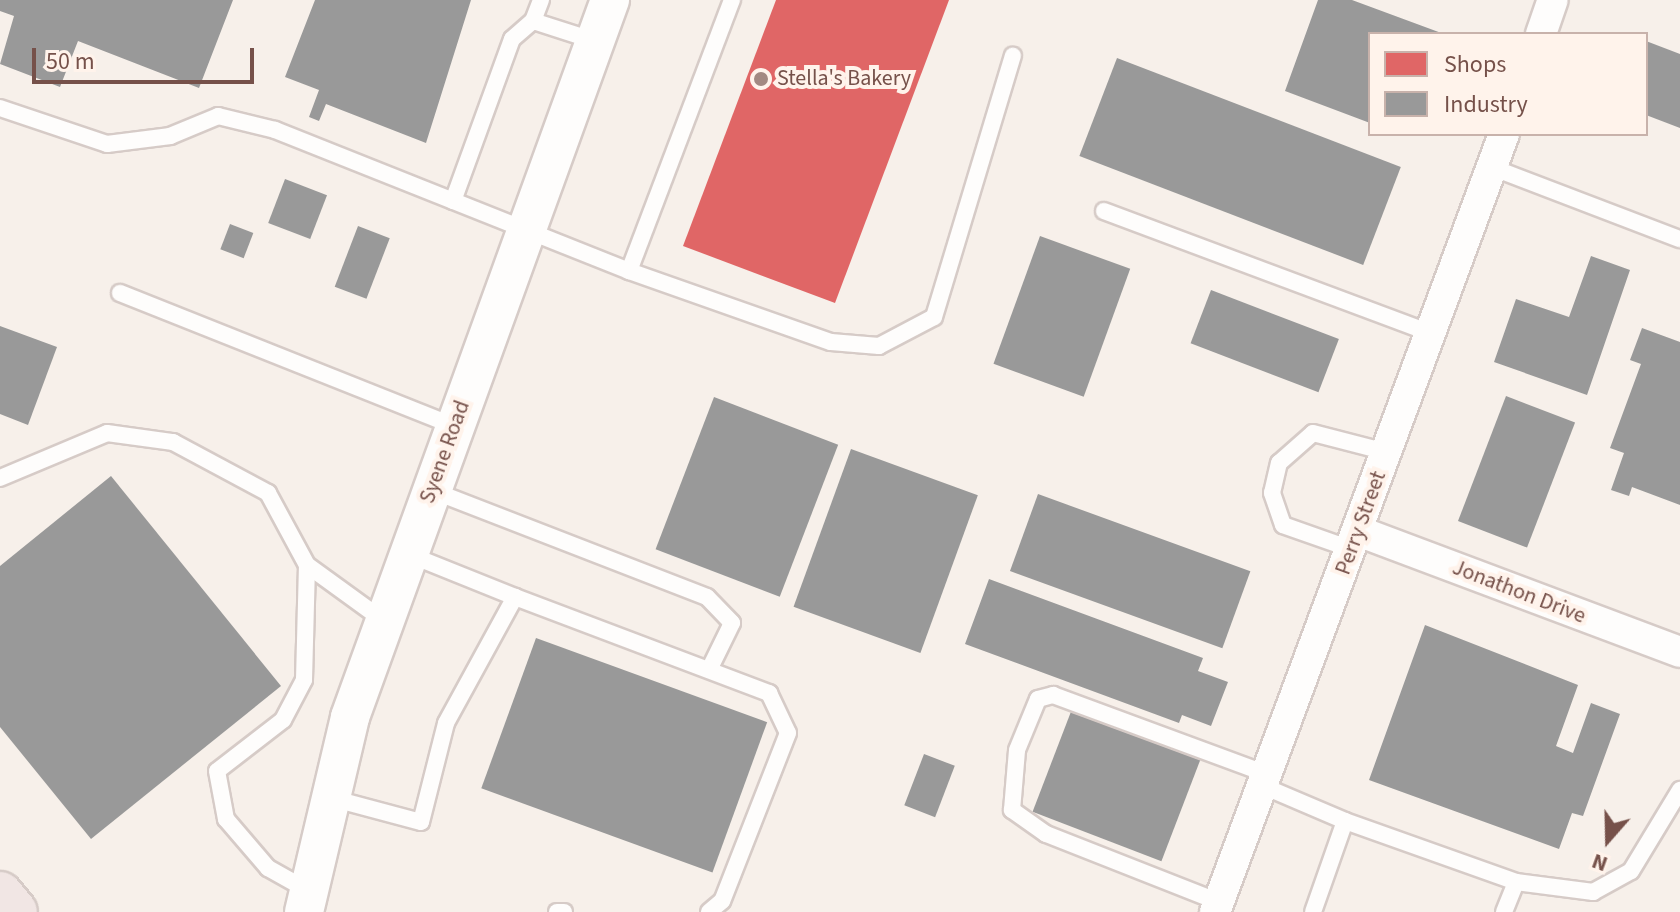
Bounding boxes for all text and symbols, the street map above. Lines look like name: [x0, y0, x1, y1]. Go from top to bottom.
scale bar: [36, 32, 258, 82]
legend: [1368, 32, 1648, 136]
text: 50 m: [46, 44, 95, 79]
text: Shops: [1444, 47, 1506, 82]
place label: Stella's Bakery: [777, 66, 911, 92]
marker: Stella's Bakery: [752, 70, 770, 88]
text: Industry: [1444, 87, 1528, 122]
street label: Syene Road: [414, 397, 476, 507]
street label: Perry Street: [1330, 468, 1392, 578]
street label: Jonathon Drive: [1449, 554, 1589, 630]
north arrow: [1568, 800, 1648, 880]
text: N: [1587, 845, 1612, 880]

